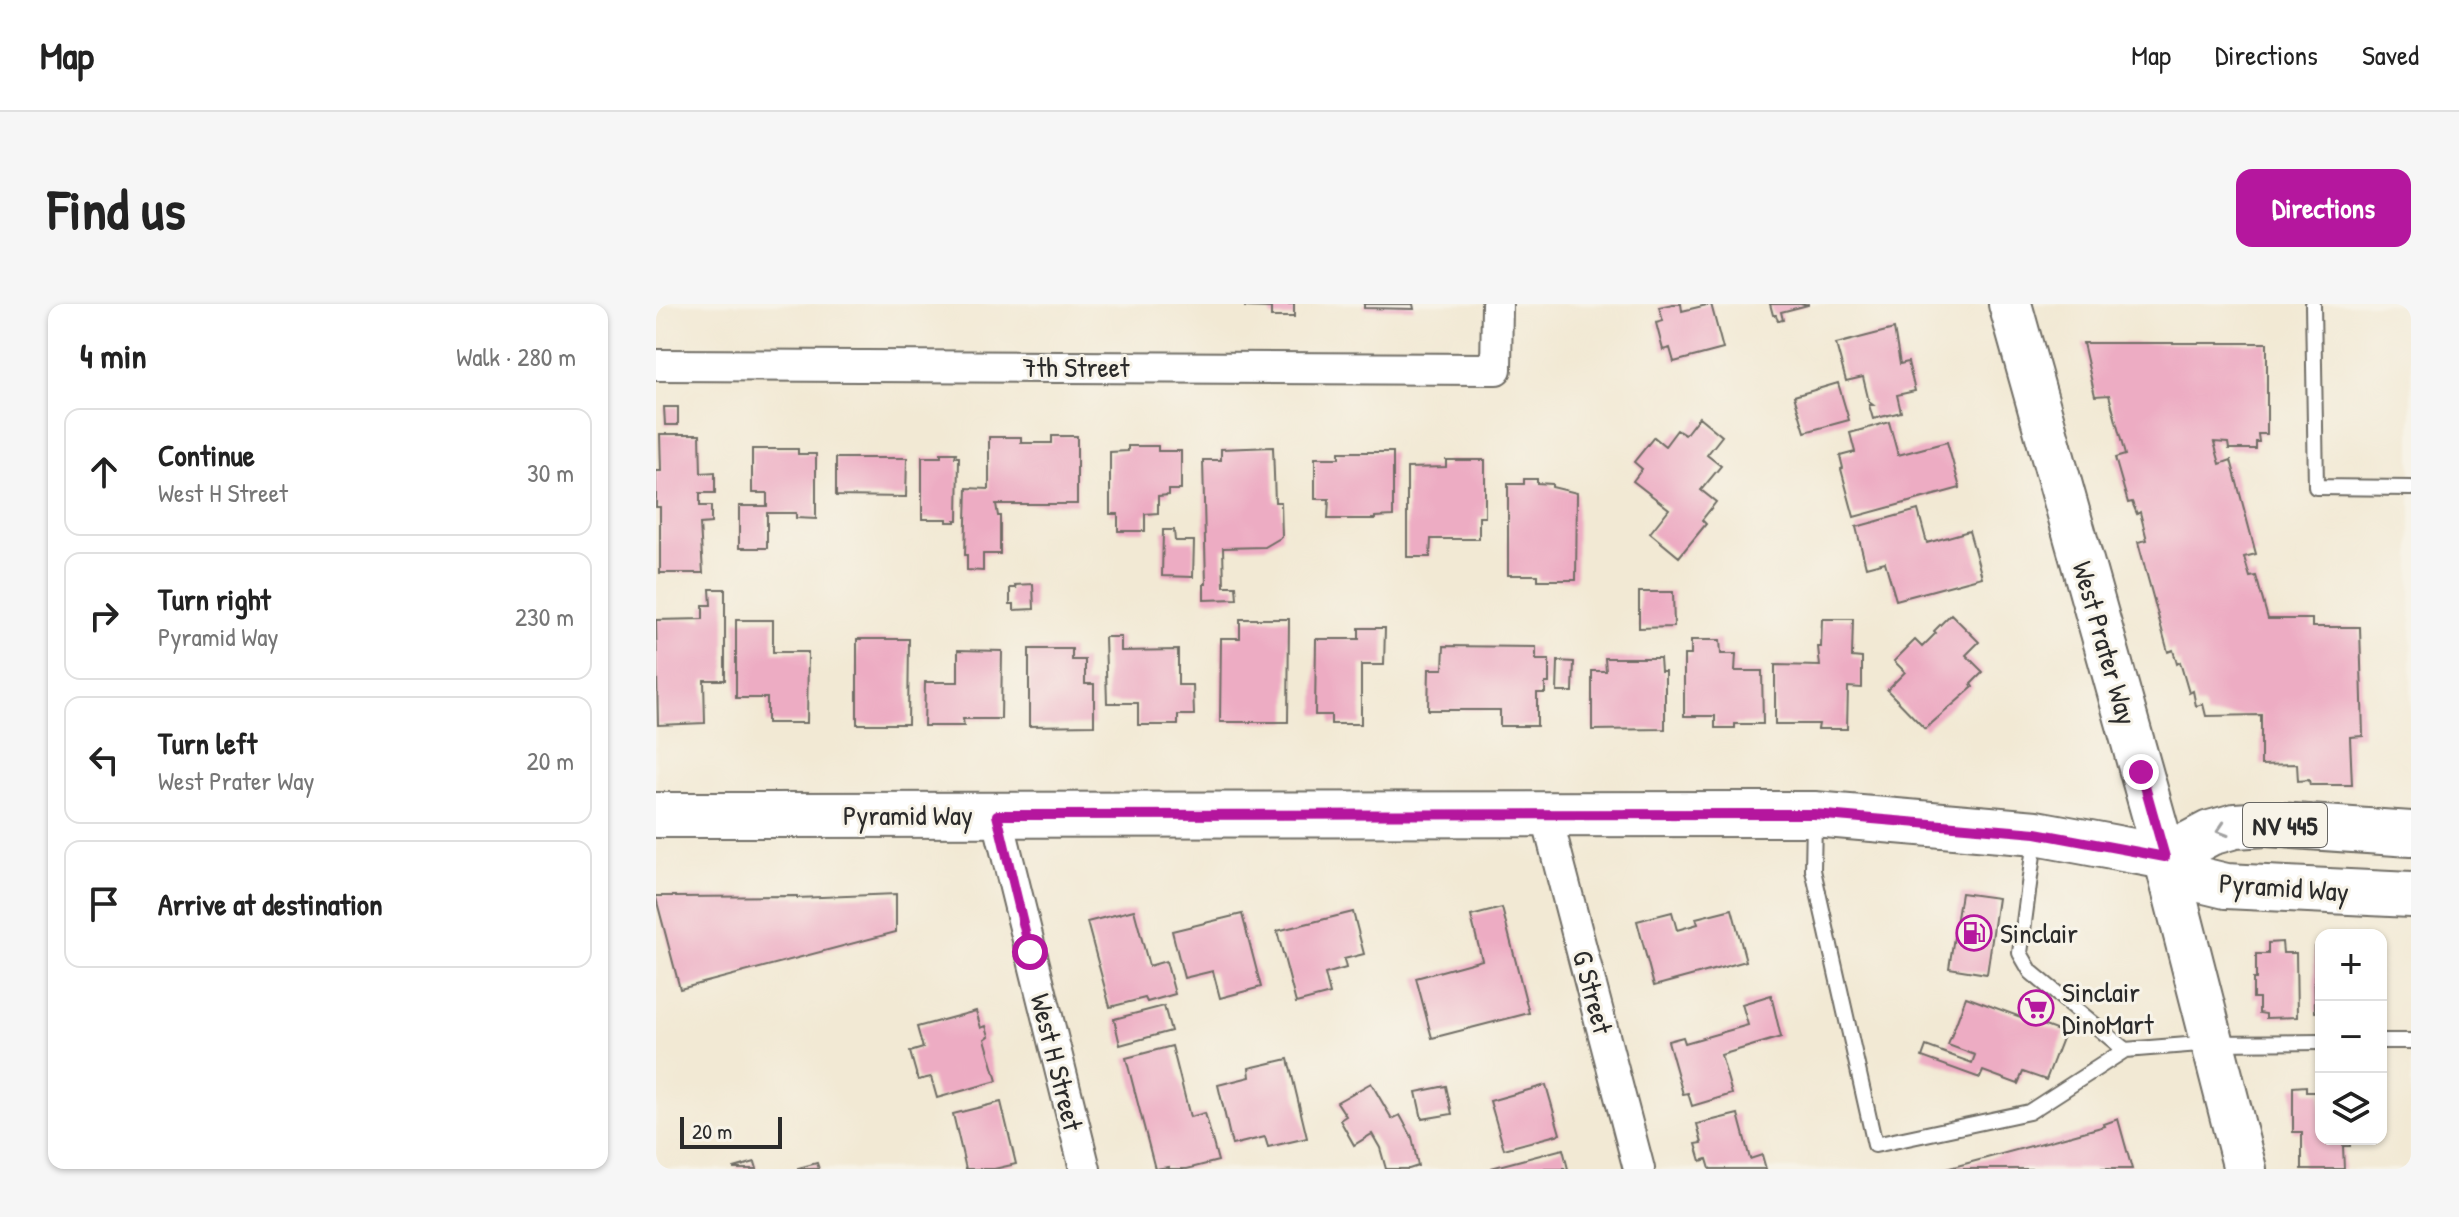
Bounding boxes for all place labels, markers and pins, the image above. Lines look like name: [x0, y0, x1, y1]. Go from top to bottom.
fuel station icon: Sinclair: [1955, 914, 1993, 952]
place label: Sinclair: [2000, 914, 2078, 952]
place label: Sinclair DinoMart: [2062, 973, 2154, 1043]
supermarket icon: Sinclair DinoMart: [2017, 989, 2055, 1027]

